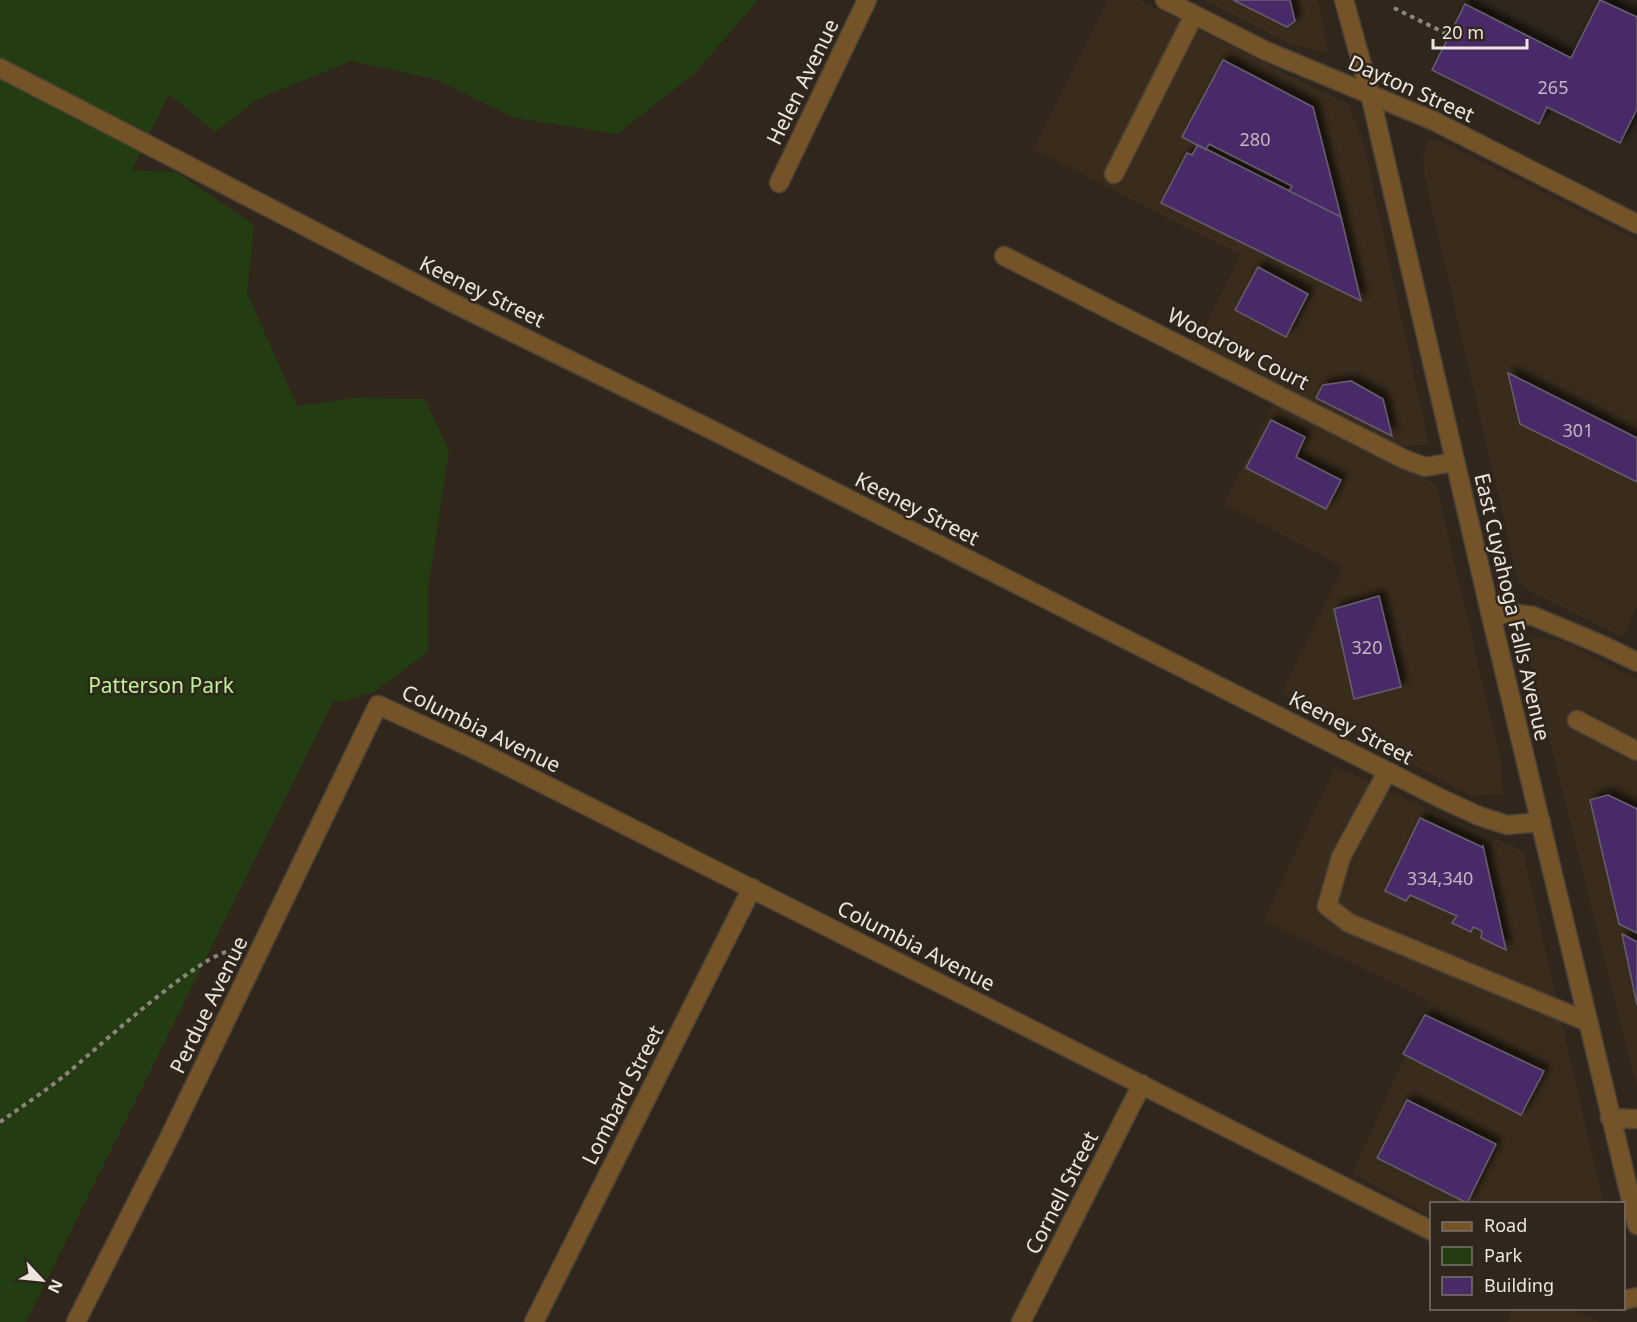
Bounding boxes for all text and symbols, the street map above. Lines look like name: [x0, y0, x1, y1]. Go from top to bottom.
scale bar: [1433, 12, 1528, 50]
street label: Helen Avenue: [760, 14, 845, 149]
text: 20 m: [1442, 20, 1484, 44]
street label: Dayton Street: [1344, 48, 1479, 129]
house number: 265: [1538, 75, 1568, 99]
house number: 280: [1240, 127, 1270, 151]
street label: Keeney Street: [415, 249, 550, 334]
street label: Woodrow Court: [1163, 300, 1314, 396]
house number: 301: [1563, 418, 1593, 442]
street label: Keeney Street: [851, 465, 985, 552]
street label: East Cuyahoga Falls Avenue: [1469, 470, 1557, 743]
house number: 320: [1352, 635, 1382, 659]
park label: Patterson Park: [88, 671, 235, 699]
street label: Columbia Avenue: [397, 678, 565, 779]
street label: Keeney Street: [1285, 684, 1419, 771]
house number: 334,340: [1407, 866, 1473, 890]
street label: Columbia Avenue: [833, 893, 1000, 997]
street label: Perdue Avenue: [163, 931, 254, 1078]
street label: Lombard Street: [575, 1020, 670, 1169]
street label: Cornell Street: [1018, 1126, 1104, 1259]
legend: [1430, 1202, 1625, 1310]
text: Road: [1484, 1213, 1527, 1237]
text: Park: [1484, 1243, 1522, 1267]
north arrow: [12, 1250, 72, 1310]
text: Building: [1484, 1273, 1554, 1297]
text: N: [43, 1276, 68, 1297]

